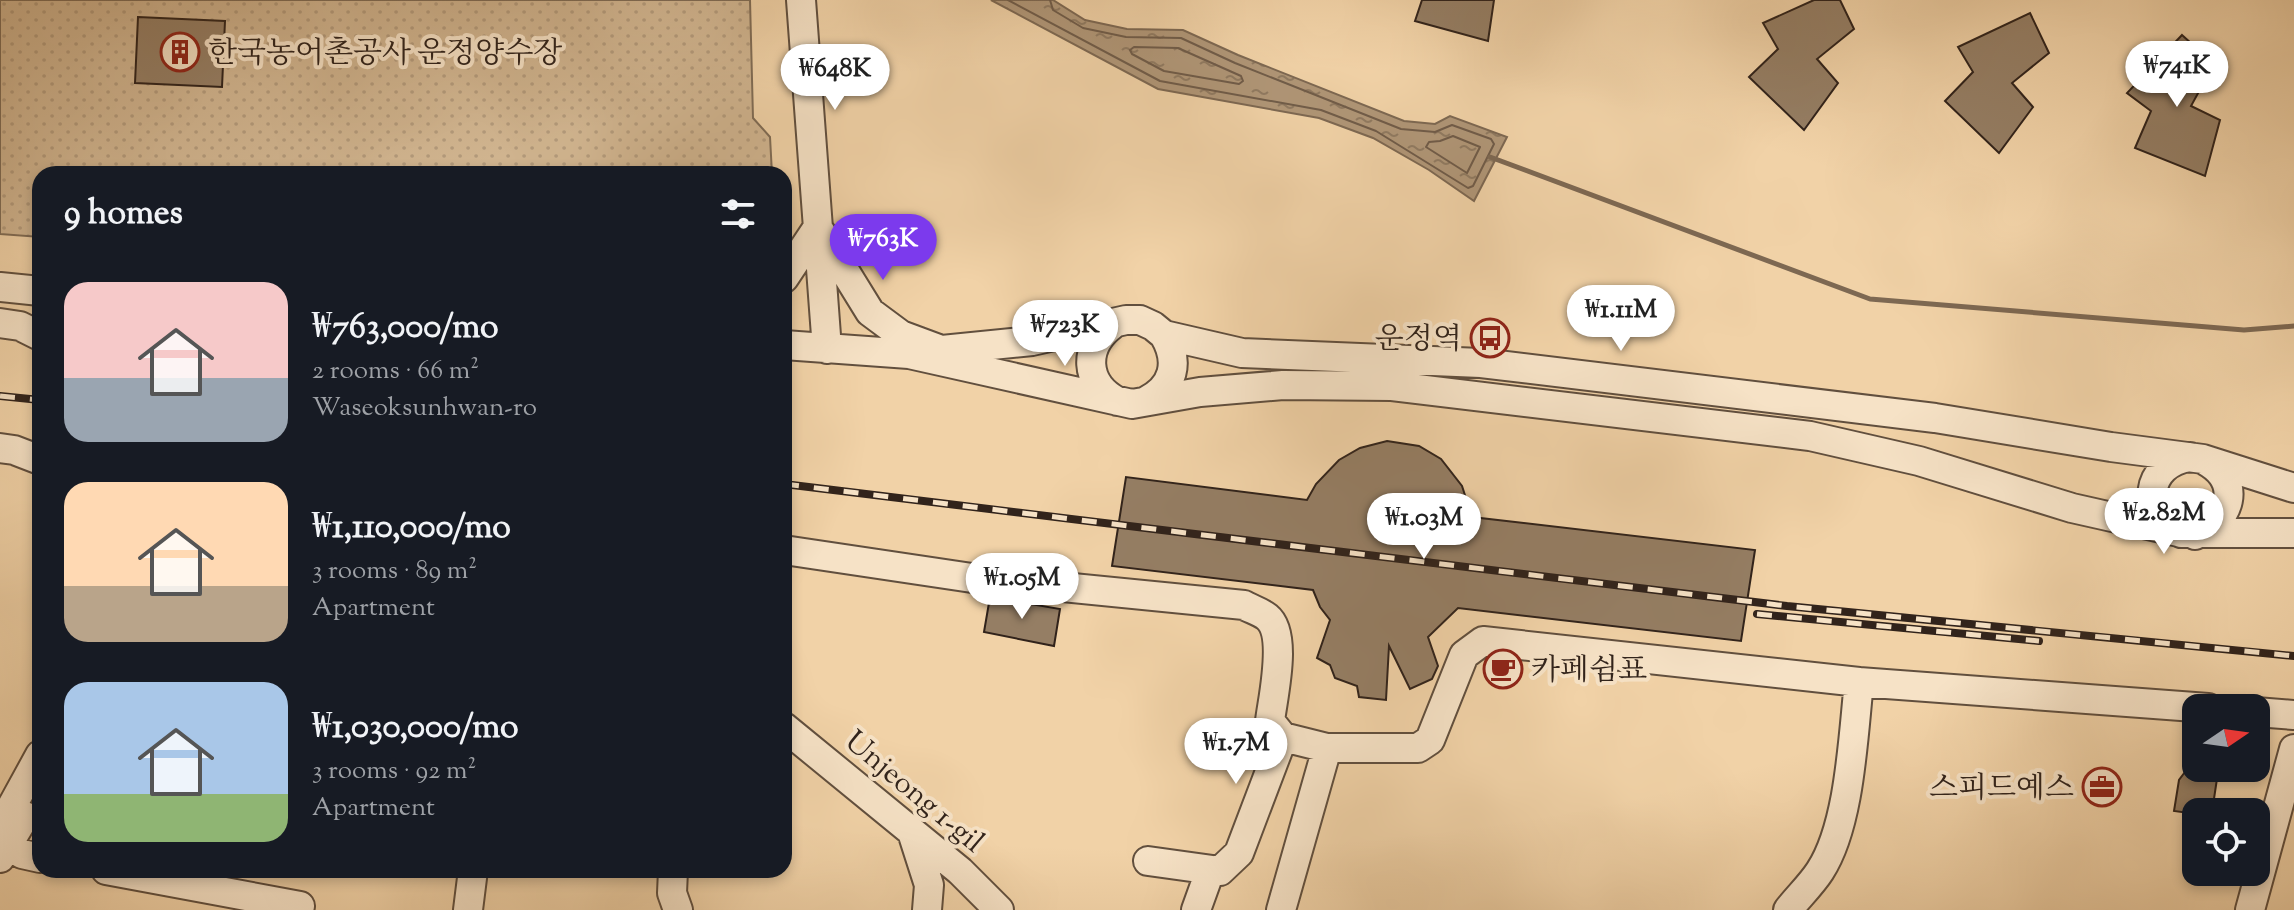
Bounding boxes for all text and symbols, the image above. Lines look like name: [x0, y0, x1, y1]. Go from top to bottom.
building icon: 한국농어촌공사 운정양수장: [159, 31, 201, 73]
place label: 한국농어촌공사 운정양수장: [208, 33, 562, 76]
pin: ₩741K: [2121, 41, 2233, 109]
pin: ₩648K: [779, 44, 891, 112]
text: ₩741K: [2143, 48, 2211, 85]
text: ₩648K: [799, 51, 871, 88]
text: 9 homes: [64, 190, 183, 239]
icon: filters: [716, 192, 760, 236]
pin: ₩763K: [827, 214, 939, 282]
text: ₩763K: [848, 221, 918, 258]
pin: ₩1.11M: [1556, 285, 1686, 353]
text: ₩1.11M: [1585, 292, 1657, 329]
pin: ₩723K: [1009, 300, 1121, 368]
text: ₩763,000/mo: [312, 304, 499, 353]
text: ₩723K: [1030, 307, 1100, 344]
icon: home: [128, 314, 224, 410]
bus stop icon: 운정역: [1469, 317, 1511, 359]
place label: 운정역: [1375, 319, 1462, 362]
text: 2 rooms · 66 m²: [312, 353, 479, 390]
text: Waseoksunhwan-ro: [312, 390, 537, 427]
pin: ₩2.82M: [2099, 488, 2229, 556]
pin: ₩1.03M: [1359, 493, 1489, 561]
text: ₩2.82M: [2123, 495, 2205, 532]
text: ₩1.03M: [1385, 500, 1463, 537]
text: ₩1,110,000/mo: [312, 504, 511, 553]
icon: home: [128, 514, 224, 610]
text: 3 rooms · 89 m²: [312, 553, 477, 590]
pin: ₩1.05M: [957, 553, 1087, 621]
text: ₩1.05M: [984, 560, 1060, 597]
text: Apartment: [312, 590, 435, 627]
cafe icon: 카페쉼표: [1482, 648, 1524, 690]
place label: 카페쉼표: [1531, 650, 1647, 693]
north arrow: [2182, 694, 2270, 782]
map controls: [2182, 694, 2270, 886]
text: ₩1,030,000/mo: [312, 704, 519, 753]
icon: home: [128, 714, 224, 810]
pin: ₩1.7M: [1180, 718, 1292, 786]
street label: Unjeong 1-gil: [834, 722, 993, 864]
text: ₩1.7M: [1202, 725, 1270, 762]
text: 3 rooms · 92 m²: [312, 753, 476, 790]
office icon: 스피드예스: [2081, 766, 2123, 808]
place label: 스피드예스: [1929, 768, 2074, 811]
text: Apartment: [312, 790, 435, 827]
button: locate: [2182, 798, 2270, 886]

